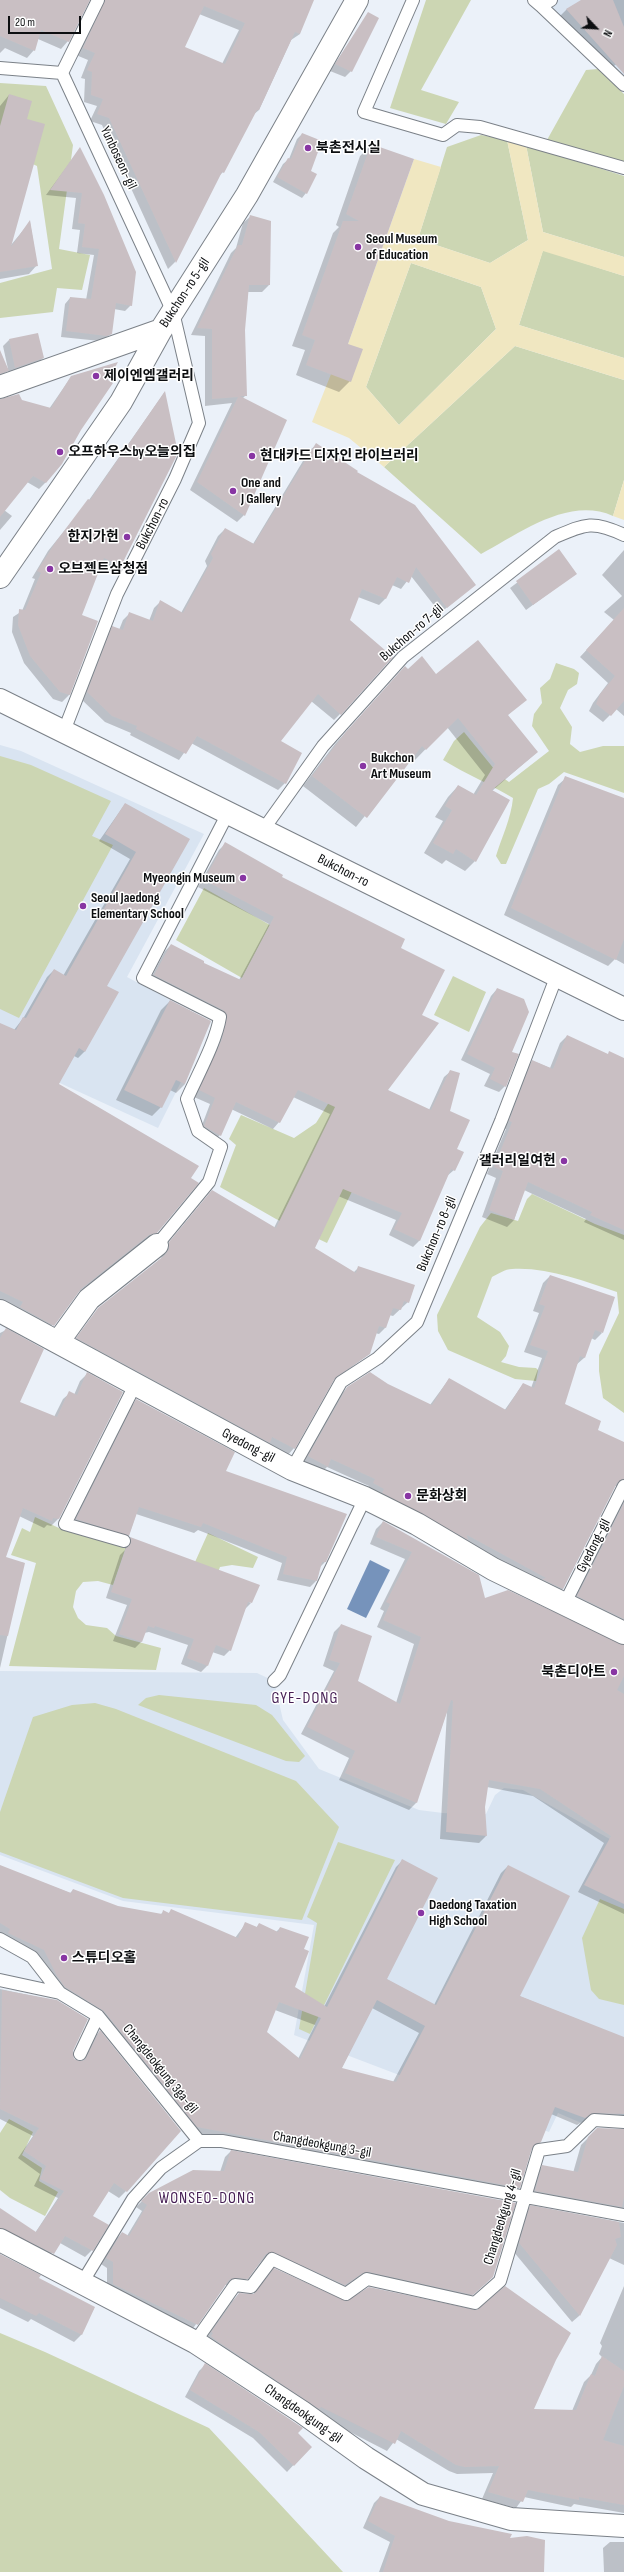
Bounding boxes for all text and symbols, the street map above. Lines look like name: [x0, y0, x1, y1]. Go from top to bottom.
scale bar: [10, 8, 83, 34]
north arrow: [576, 8, 616, 48]
text: 20 m: [15, 15, 35, 30]
text: N: [600, 28, 614, 39]
street label: Yunboseon-gil: [96, 124, 140, 192]
place label: 북촌전시실: [316, 140, 380, 156]
marker: 북촌전시실: [303, 143, 313, 153]
place label: Seoul Museum of Education: [366, 231, 437, 264]
marker: Seoul Museum of Education: [353, 242, 363, 252]
street label: Bukchon-ro 5-gil: [156, 255, 214, 331]
place label: 제이엔엠갤러리: [104, 368, 194, 384]
marker: 제이엔엠갤러리: [91, 371, 101, 381]
place label: 오프하우스by오늘의집: [68, 444, 196, 460]
marker: 오프하우스by오늘의집: [55, 447, 65, 457]
place label: 현대카드 디자인 라이브러리: [260, 448, 419, 464]
marker: 현대카드 디자인 라이브러리: [247, 451, 257, 461]
place label: One and J Gallery: [241, 475, 281, 508]
marker: One and J Gallery: [228, 486, 238, 496]
street label: Bukchon-ro: [133, 496, 173, 552]
place label: 한지가헌: [67, 529, 119, 545]
marker: 한지가헌: [122, 532, 132, 542]
place label: 오브젝트삼청점: [58, 561, 148, 577]
marker: 오브젝트삼청점: [45, 564, 55, 574]
street label: Bukchon-ro 7-gil: [377, 601, 447, 665]
place label: Bukchon Art Museum: [371, 750, 431, 782]
marker: Bukchon Art Museum: [358, 761, 368, 771]
street label: Bukchon-ro: [315, 851, 371, 891]
place label: Myeongin Museum: [143, 870, 235, 886]
marker: Myeongin Museum: [238, 873, 248, 883]
place label: Seoul Jaedong Elementary School: [91, 890, 184, 922]
marker: Seoul Jaedong Elementary School: [78, 901, 88, 911]
place label: 갤러리일여헌: [479, 1153, 556, 1169]
marker: 갤러리일여헌: [559, 1156, 569, 1166]
street label: Bukchon-ro 8-gil: [414, 1194, 460, 1274]
street label: Gyedong-gil: [219, 1425, 277, 1467]
place label: 문화상회: [416, 1488, 468, 1504]
marker: 문화상회: [403, 1491, 413, 1501]
street label: Gyedong-gil: [573, 1517, 615, 1575]
place label: 북촌디아트: [542, 1664, 606, 1680]
marker: 북촌디아트: [609, 1667, 619, 1677]
district label: GYE-DONG: [272, 1689, 338, 1709]
place label: Daedong Taxation High School: [429, 1897, 517, 1930]
marker: Daedong Taxation High School: [416, 1908, 426, 1918]
place label: 스튜디오홈: [72, 1950, 136, 1966]
marker: 스튜디오홈: [59, 1953, 69, 1963]
street label: Changdeokgung 3ga-gil: [119, 2021, 201, 2117]
street label: Changdeokgung 3-gil: [272, 2128, 372, 2162]
street label: Changdeokgung 4-gil: [480, 2167, 526, 2267]
district label: WONSEO-DONG: [159, 2189, 255, 2209]
street label: Changdeokgung-gil: [261, 2381, 345, 2447]

